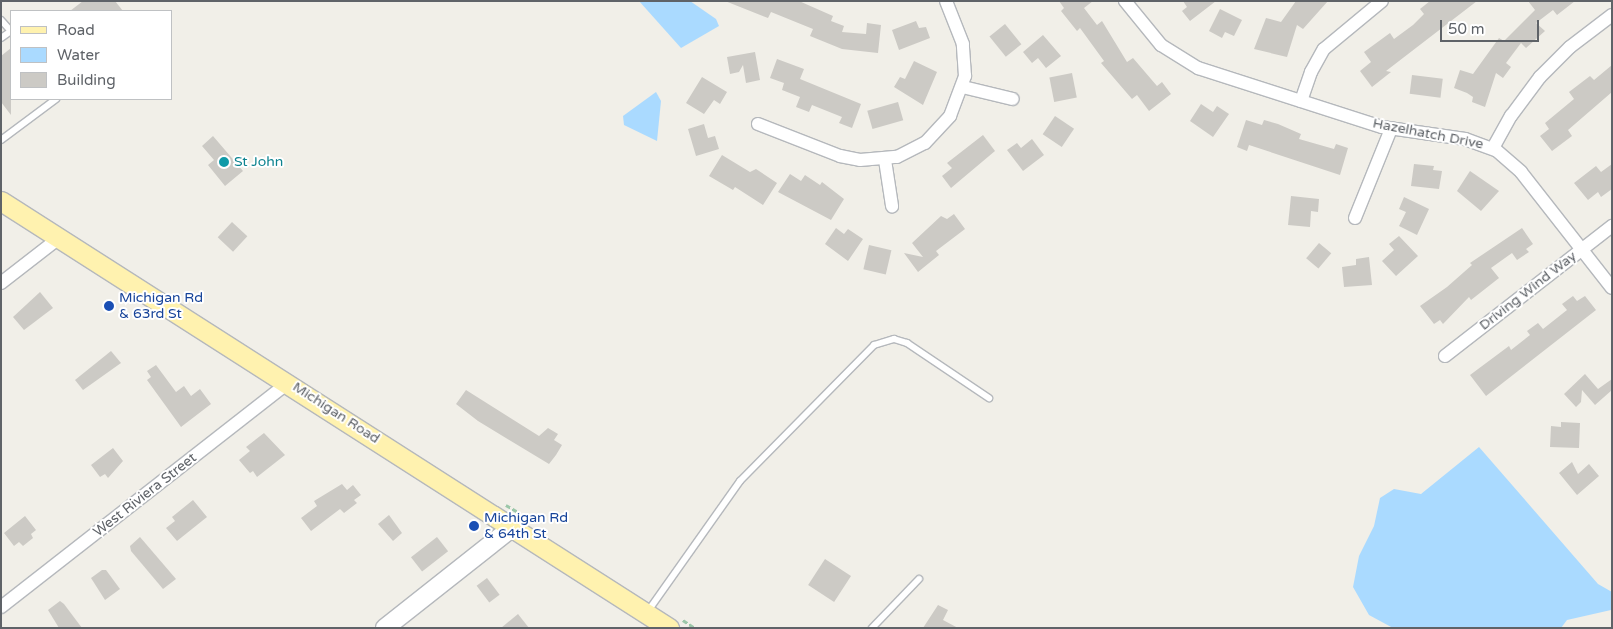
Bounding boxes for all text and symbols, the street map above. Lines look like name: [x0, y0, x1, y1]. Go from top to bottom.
legend: [10, 10, 172, 100]
scale bar: [1443, 10, 1542, 42]
text: 50 m: [1448, 20, 1485, 38]
text: Road: [57, 21, 95, 39]
text: Water: [57, 46, 100, 64]
text: Building: [57, 71, 116, 89]
street label: Hazelhatch Drive: [1371, 115, 1485, 153]
place label: St John: [234, 154, 283, 170]
marker: St John: [218, 156, 230, 168]
street label: Driving Wind Way: [1476, 248, 1580, 334]
place label: Michigan Rd & 63rd St: [119, 290, 203, 322]
marker: Michigan Rd & 63rd St: [103, 300, 115, 312]
street label: Michigan Road: [289, 379, 383, 447]
street label: West Riviera Street: [90, 450, 200, 540]
place label: Michigan Rd & 64th St: [484, 510, 568, 542]
marker: Michigan Rd & 64th St: [468, 520, 480, 532]

